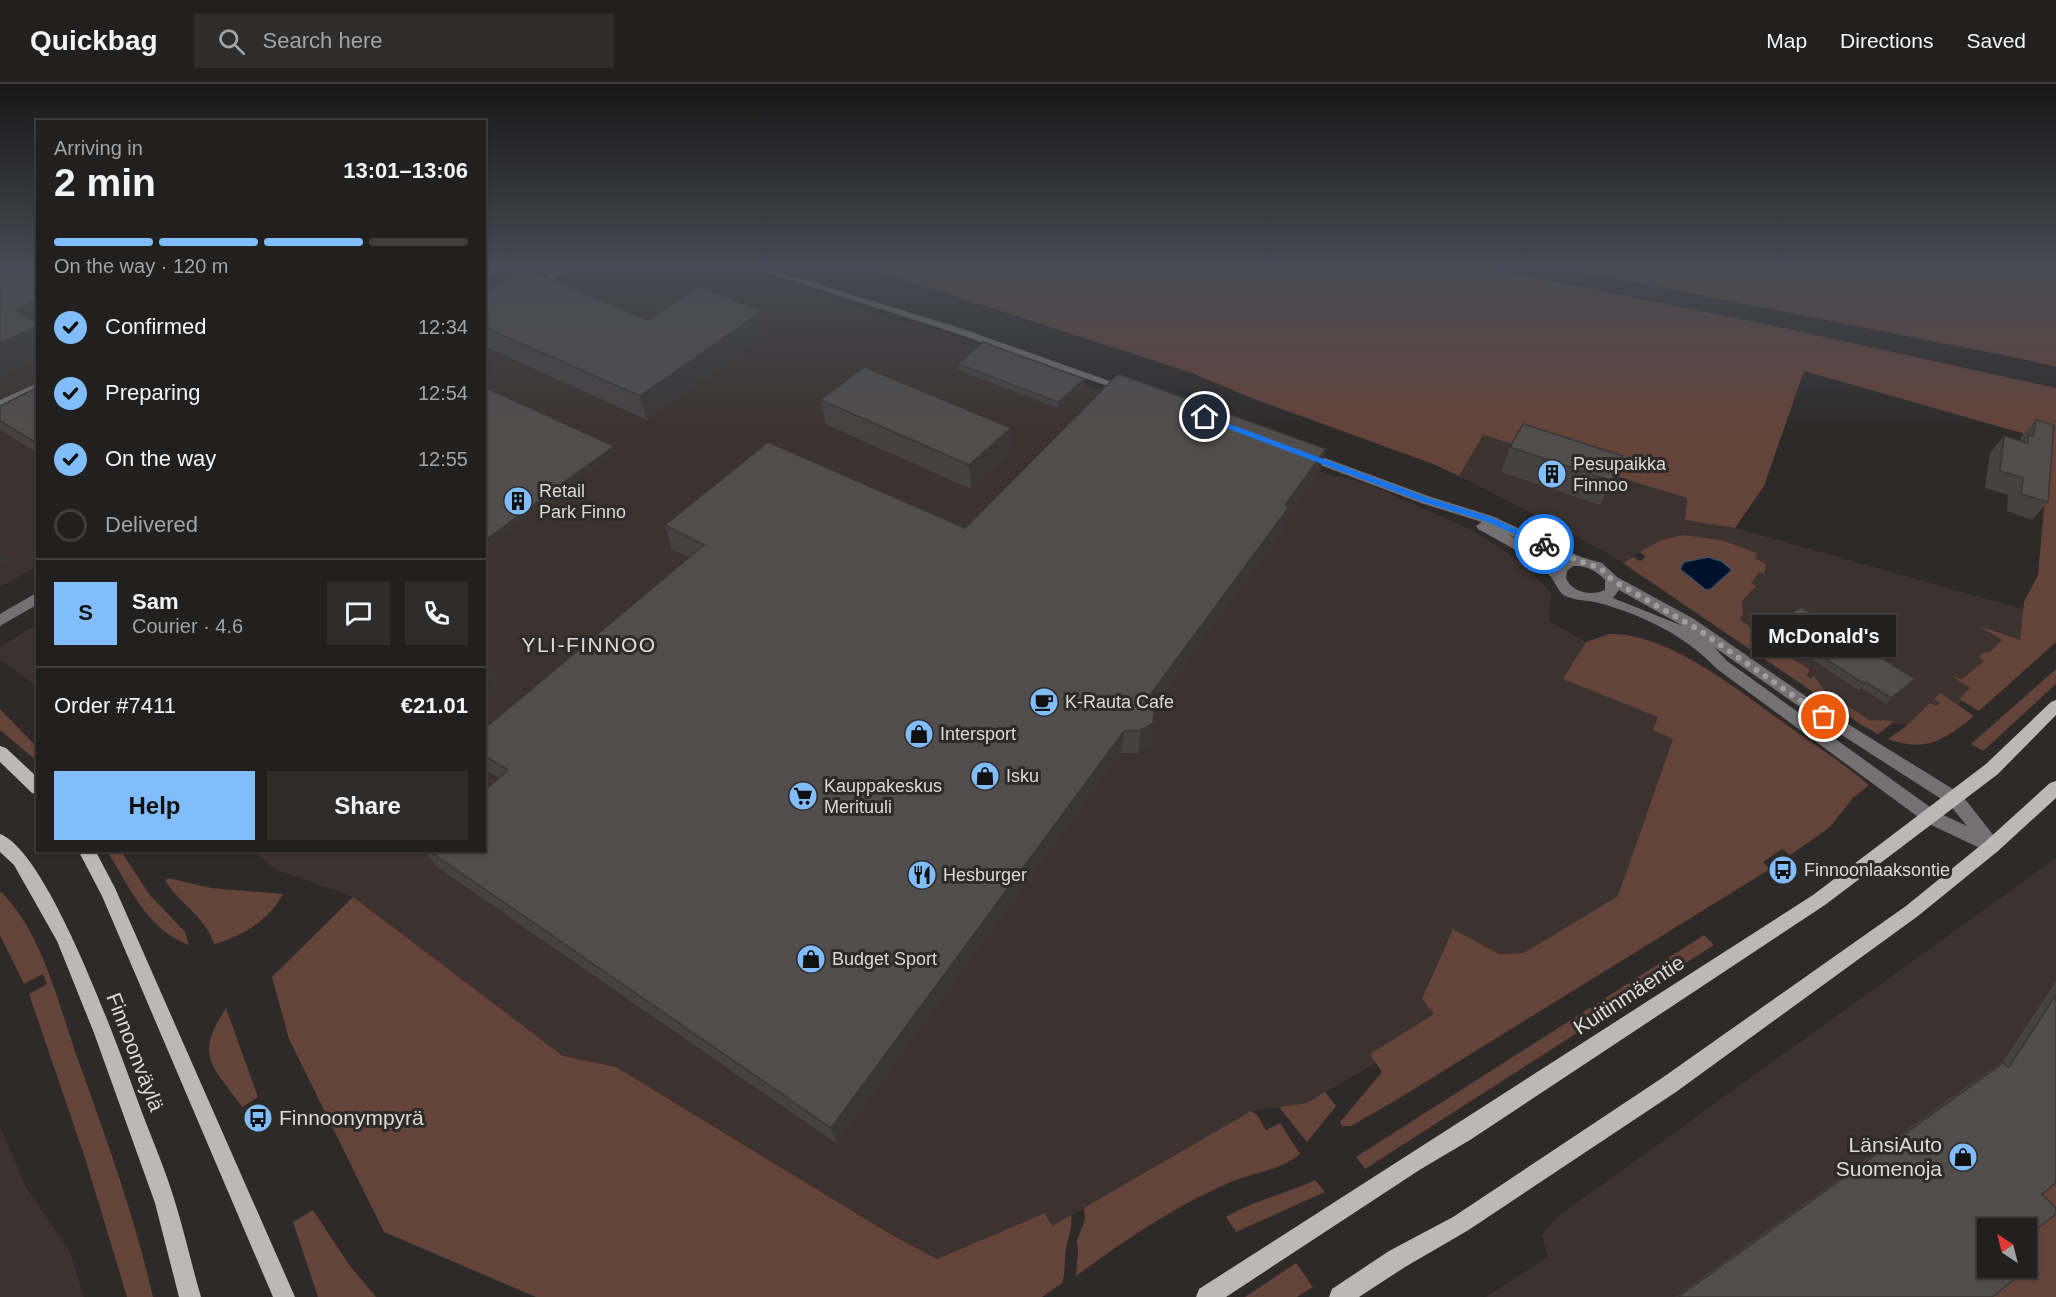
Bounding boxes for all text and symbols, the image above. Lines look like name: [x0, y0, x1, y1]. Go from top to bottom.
search box: [194, 14, 614, 68]
text: Quickbag: [30, 25, 158, 56]
icon: search: [215, 25, 248, 58]
text: Search here: [263, 28, 382, 53]
text: Map: [1766, 29, 1807, 52]
text: Directions: [1840, 29, 1933, 52]
text: Saved: [1966, 29, 2026, 52]
text: Arriving in: [54, 137, 143, 159]
text: 13:01–13:06: [343, 158, 468, 183]
text: 2 min: [54, 161, 156, 204]
text: On the way · 120 m: [54, 255, 229, 277]
icon: check: [54, 311, 87, 344]
text: Confirmed: [105, 314, 206, 339]
text: 12:34: [418, 316, 468, 338]
icon: check: [54, 377, 87, 410]
text: Preparing: [105, 380, 200, 405]
text: 12:54: [418, 382, 468, 404]
pin: [1179, 391, 1230, 442]
icon: home: [1188, 400, 1221, 433]
icon: check: [54, 443, 87, 476]
text: On the way: [105, 446, 216, 471]
text: 12:55: [418, 448, 468, 470]
place label: Pesupaikka Finnoo: [1573, 454, 1667, 495]
building icon: Pesupaikka Finnoo: [1536, 458, 1568, 490]
place label: Retail Park Finno: [539, 481, 626, 522]
building icon: Retail Park Finno: [502, 485, 534, 517]
text: Delivered: [105, 512, 198, 537]
courier: [1514, 514, 1574, 574]
icon: bike: [1528, 528, 1561, 561]
button: chat: [327, 582, 390, 645]
button: phone: [405, 582, 468, 645]
text: Sam: [132, 589, 178, 614]
text: S: [78, 600, 93, 625]
text: Courier · 4.6: [132, 615, 243, 637]
callout: McDonald's: [1752, 615, 1896, 657]
text: McDonald's: [1768, 625, 1880, 647]
district label: YLI-FINNOO: [521, 633, 657, 656]
cafe icon: K-Rauta Cafe: [1028, 686, 1060, 718]
pin: [1798, 691, 1849, 742]
place label: K-Rauta Cafe: [1065, 692, 1174, 712]
text: Order #7411: [54, 693, 176, 718]
text: €21.01: [401, 693, 468, 718]
icon: bag: [1807, 700, 1840, 733]
shop icon: Intersport: [903, 718, 935, 750]
place label: Intersport: [940, 724, 1016, 744]
shop icon: Isku: [969, 760, 1001, 792]
place label: Isku: [1006, 766, 1039, 786]
button: Help: [54, 771, 255, 840]
button: Share: [267, 771, 468, 840]
place label: Kauppakeskus Merituuli: [824, 776, 942, 817]
supermarket icon: Kauppakeskus Merituuli: [787, 780, 819, 812]
bus stop icon: Finnoonlaaksontie: [1767, 854, 1799, 886]
restaurant icon: Hesburger: [906, 859, 938, 891]
place label: Finnoonlaaksontie: [1804, 860, 1950, 880]
place label: Hesburger: [943, 865, 1027, 885]
shop icon: Budget Sport: [795, 943, 827, 975]
place label: Budget Sport: [832, 949, 937, 969]
street label: Kuitinmäentie: [1569, 950, 1688, 1039]
street label: Finnoonväylä: [102, 989, 169, 1115]
bus stop icon: Finnoonympyrä: [242, 1102, 274, 1134]
place label: Finnoonympyrä: [279, 1106, 424, 1129]
place label: LänsiAuto Suomenoja: [1836, 1133, 1942, 1180]
shop icon: LänsiAuto Suomenoja: [1947, 1141, 1979, 1173]
north arrow: [1977, 1218, 2037, 1278]
map controls: [1977, 1218, 2037, 1278]

